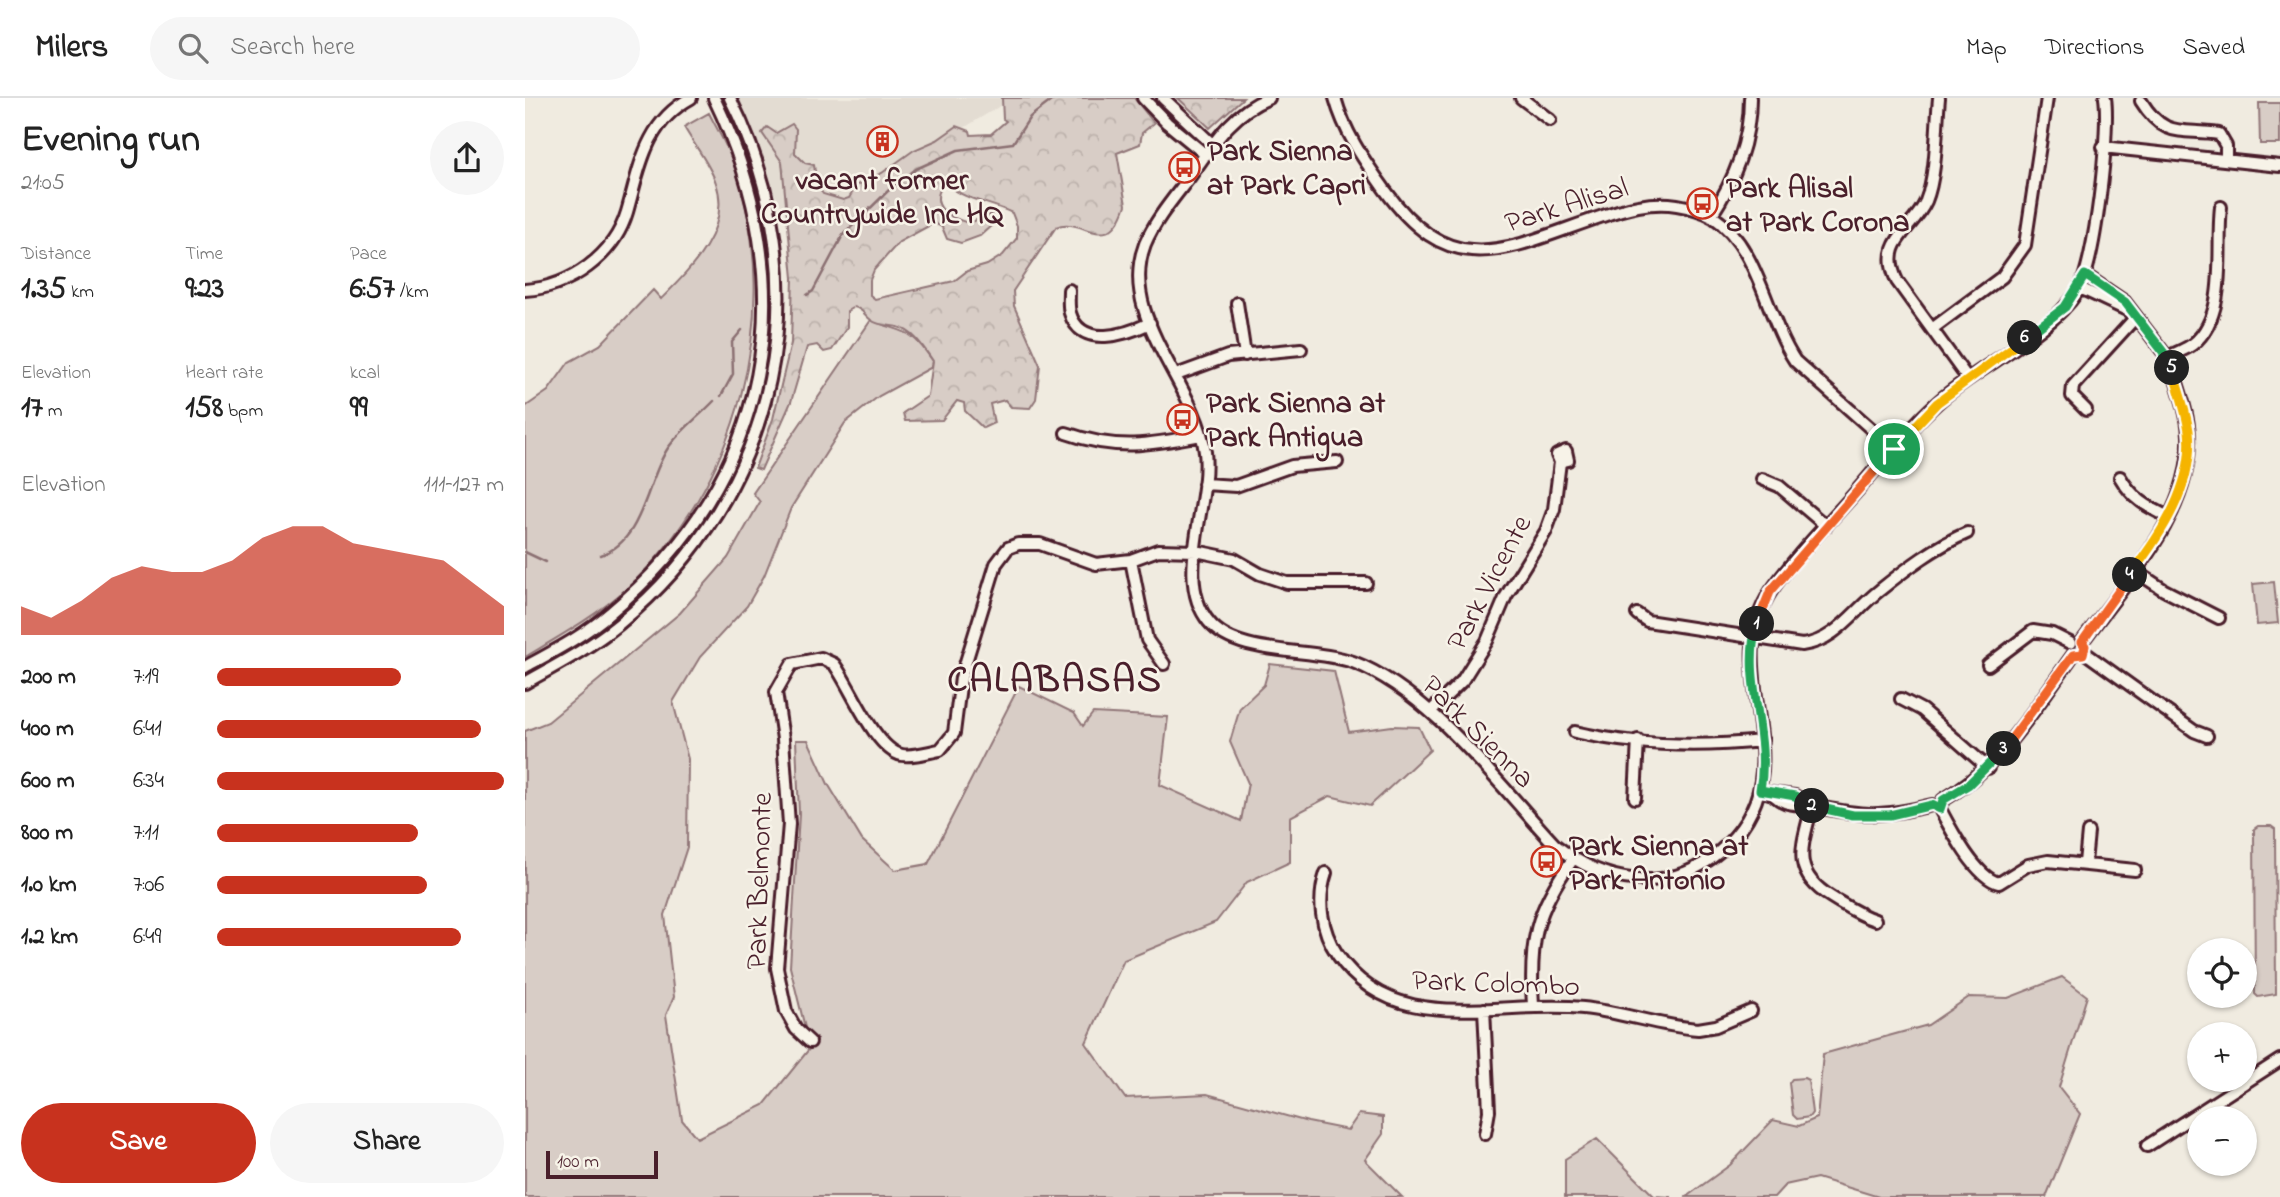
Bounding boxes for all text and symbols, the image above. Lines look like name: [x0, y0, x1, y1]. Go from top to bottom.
search box: [150, 17, 640, 80]
text: Milers: [35, 24, 108, 72]
icon: search: [174, 29, 212, 67]
text: Search here: [230, 29, 355, 67]
text: Map: [1966, 31, 2007, 66]
text: Directions: [2045, 31, 2144, 66]
text: Saved: [2182, 31, 2245, 66]
text: Evening run: [21, 113, 200, 169]
button: share: [430, 121, 504, 195]
building icon: vacant former Countrywide Inc HQ: [865, 124, 899, 158]
place label: Park Sienna at Park Capri: [1207, 131, 1366, 209]
bus stop icon: Park Sienna at Park Capri: [1167, 150, 1201, 184]
place label: vacant former Countrywide Inc HQ: [761, 160, 1005, 238]
text: 21:05: [21, 167, 65, 200]
street label: Park Alisal: [1500, 167, 1634, 246]
place label: Park Alisal at Park Corona: [1726, 168, 1909, 246]
bus stop icon: Park Alisal at Park Corona: [1686, 187, 1720, 221]
text: Distance: [21, 241, 91, 268]
text: Time: [185, 241, 223, 268]
text: Pace: [350, 241, 387, 268]
text: 1.35: [21, 268, 66, 312]
text: 9:23: [185, 268, 224, 312]
text: 6:57: [350, 268, 395, 312]
text: km: [66, 279, 94, 306]
text: /km: [395, 279, 429, 306]
pin: 6: [2007, 320, 2043, 356]
text: 6: [2020, 324, 2029, 351]
pin: 5: [2155, 350, 2189, 386]
text: 5: [2166, 354, 2177, 381]
text: Elevation: [21, 360, 91, 387]
text: Heart rate: [185, 360, 263, 387]
text: kcal: [350, 360, 380, 387]
place label: Park Sienna at Park Antigua: [1206, 383, 1386, 462]
text: 17: [21, 387, 43, 431]
text: 158: [185, 387, 223, 431]
text: 99: [350, 387, 368, 431]
text: m: [43, 398, 62, 425]
text: bpm: [223, 398, 263, 425]
bus stop icon: Park Sienna at Park Antigua: [1166, 402, 1200, 436]
pin: [1864, 419, 1924, 479]
icon: arrive: [1875, 430, 1913, 468]
text: Elevation: [21, 469, 106, 502]
text: 111–127 m: [424, 469, 504, 502]
street label: Park Vicente: [1437, 507, 1545, 659]
pin: 4: [2113, 558, 2147, 592]
text: 4: [2126, 561, 2133, 588]
pin: 1: [1739, 606, 1775, 642]
text: 1: [1753, 610, 1760, 637]
district label: CALABASAS: [947, 655, 1163, 709]
text: 200 m: [21, 661, 76, 694]
text: 7:19: [133, 661, 159, 694]
street label: Park Sienna: [1410, 666, 1544, 800]
text: 400 m: [21, 713, 74, 746]
text: 6:41: [133, 713, 162, 746]
pin: 3: [1987, 732, 2021, 766]
text: 3: [2000, 735, 2007, 762]
text: 600 m: [21, 765, 75, 798]
text: 6:34: [133, 765, 164, 798]
pin: 2: [1795, 788, 1829, 824]
street label: Park Belmonte: [736, 791, 786, 971]
text: 2: [1807, 792, 1816, 819]
text: 800 m: [21, 817, 73, 850]
text: 7:11: [133, 817, 159, 850]
place label: Park Sienna at Park Antonio: [1569, 826, 1749, 904]
bus stop icon: Park Sienna at Park Antonio: [1529, 845, 1563, 879]
text: 1.0 km: [21, 869, 77, 902]
text: 7:06: [133, 869, 165, 902]
text: 1.2 km: [21, 921, 78, 954]
text: 6:49: [133, 921, 161, 954]
map controls: [2187, 938, 2257, 1176]
button: locate: [2187, 938, 2257, 1008]
street label: Park Colombo: [1411, 960, 1581, 1010]
button: +: [2187, 1022, 2257, 1092]
button: Save: [21, 1103, 256, 1183]
button: Share: [270, 1103, 504, 1183]
button: −: [2187, 1106, 2257, 1176]
scale bar: [546, 1148, 658, 1180]
text: 100 m: [557, 1149, 599, 1176]

